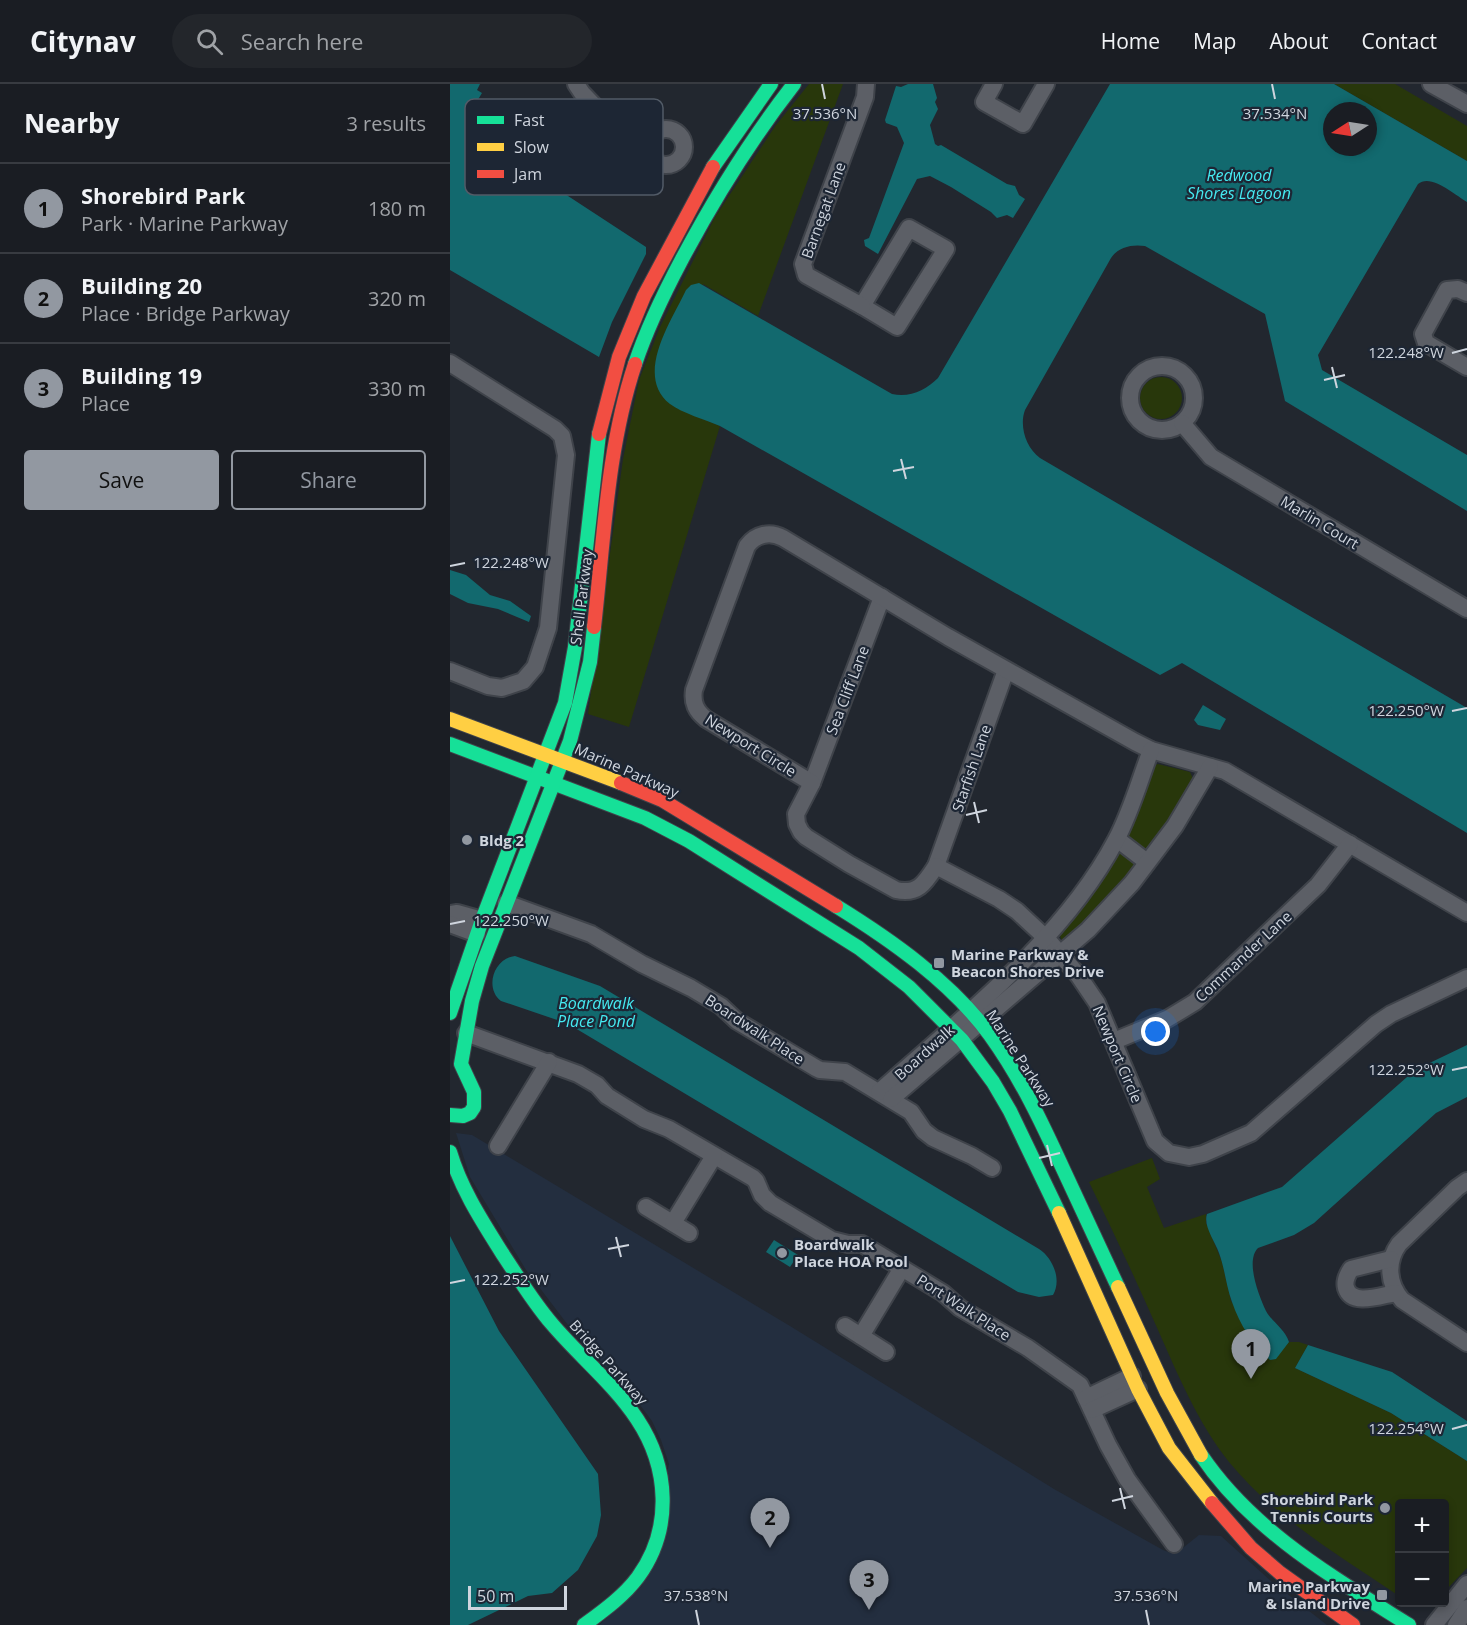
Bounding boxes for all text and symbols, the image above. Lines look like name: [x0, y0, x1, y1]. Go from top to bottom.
search box: [172, 14, 592, 68]
text: Citynav: [30, 22, 136, 60]
icon: search: [193, 25, 226, 58]
text: Search here: [241, 26, 363, 56]
text: Home: [1101, 27, 1160, 55]
text: Map: [1193, 27, 1236, 55]
text: About: [1269, 27, 1329, 55]
text: Contact: [1362, 27, 1437, 55]
legend: [465, 99, 663, 195]
north arrow: [1323, 102, 1377, 156]
text: 37.536°N: [793, 103, 857, 123]
text: 37.534°N: [1243, 103, 1307, 123]
text: Nearby: [24, 105, 119, 141]
text: Fast: [514, 109, 545, 131]
text: 3 results: [346, 110, 426, 137]
text: Slow: [514, 136, 549, 158]
street label: Barnegat Lane: [796, 159, 850, 261]
text: Jam: [512, 163, 542, 185]
water label: Redwood Shores Lagoon: [1187, 164, 1291, 204]
text: Shorebird Park: [81, 180, 245, 210]
text: 1: [38, 195, 49, 222]
text: 180 m: [368, 195, 426, 222]
text: Park · Marine Parkway: [81, 210, 288, 237]
text: Building 20: [81, 270, 202, 300]
text: 2: [38, 285, 49, 312]
text: 320 m: [368, 285, 426, 312]
text: Place · Bridge Parkway: [81, 300, 290, 327]
text: 122.248°W: [1368, 342, 1444, 362]
text: Building 19: [81, 360, 202, 390]
text: 3: [38, 375, 49, 402]
text: 330 m: [368, 375, 426, 402]
text: Place: [81, 390, 130, 417]
button: Save: [24, 450, 219, 510]
button: Share: [231, 450, 426, 510]
street label: Marlin Court: [1277, 491, 1363, 553]
street label: Shell Parkway: [565, 548, 597, 646]
text: 122.248°W: [473, 552, 549, 572]
street label: Sea Cliff Lane: [821, 643, 873, 737]
text: 122.250°W: [1368, 700, 1444, 720]
street label: Newport Circle: [702, 709, 800, 781]
street label: Starfish Lane: [947, 722, 995, 814]
street label: Marine Parkway: [572, 738, 683, 802]
place label: Bldg 2: [479, 830, 525, 850]
marker: Bldg 2: [460, 833, 474, 847]
street label: Commander Lane: [1190, 906, 1296, 1006]
text: 122.250°W: [473, 910, 549, 930]
place label: Marine Parkway & Beacon Shores Drive: [951, 944, 1104, 981]
marker: Marine Parkway & Beacon Shores Drive: [932, 956, 946, 970]
street label: Boardwalk Place: [701, 989, 809, 1069]
water label: Boardwalk Place Pond: [557, 992, 636, 1032]
street label: Newport Circle: [1089, 1002, 1147, 1106]
street label: Marine Parkway: [982, 1006, 1060, 1111]
your location: [1141, 1017, 1170, 1046]
street label: Boardwalk: [890, 1020, 958, 1084]
text: 122.252°W: [1368, 1059, 1444, 1079]
place label: Boardwalk Place HOA Pool: [794, 1234, 908, 1271]
marker: Boardwalk Place HOA Pool: [775, 1246, 789, 1260]
text: 122.252°W: [473, 1269, 549, 1289]
street label: Port Walk Place: [913, 1269, 1015, 1345]
street label: Bridge Parkway: [565, 1315, 653, 1409]
pin: 1: [1232, 1330, 1270, 1379]
text: 122.254°W: [1368, 1418, 1444, 1438]
place label: Shorebird Park Tennis Courts: [1261, 1489, 1374, 1526]
pin: 2: [750, 1498, 790, 1548]
map controls: [1395, 1499, 1449, 1607]
button: +: [1395, 1499, 1449, 1553]
marker: Shorebird Park Tennis Courts: [1378, 1501, 1392, 1515]
button: −: [1395, 1553, 1449, 1607]
pin: 3: [850, 1560, 888, 1610]
place label: Marine Parkway & Island Drive: [1248, 1576, 1370, 1613]
scale bar: [468, 1583, 567, 1610]
text: 50 m: [477, 1585, 514, 1607]
text: 37.538°N: [664, 1585, 728, 1605]
text: 37.536°N: [1114, 1585, 1178, 1605]
marker: Marine Parkway & Island Drive: [1375, 1588, 1389, 1602]

